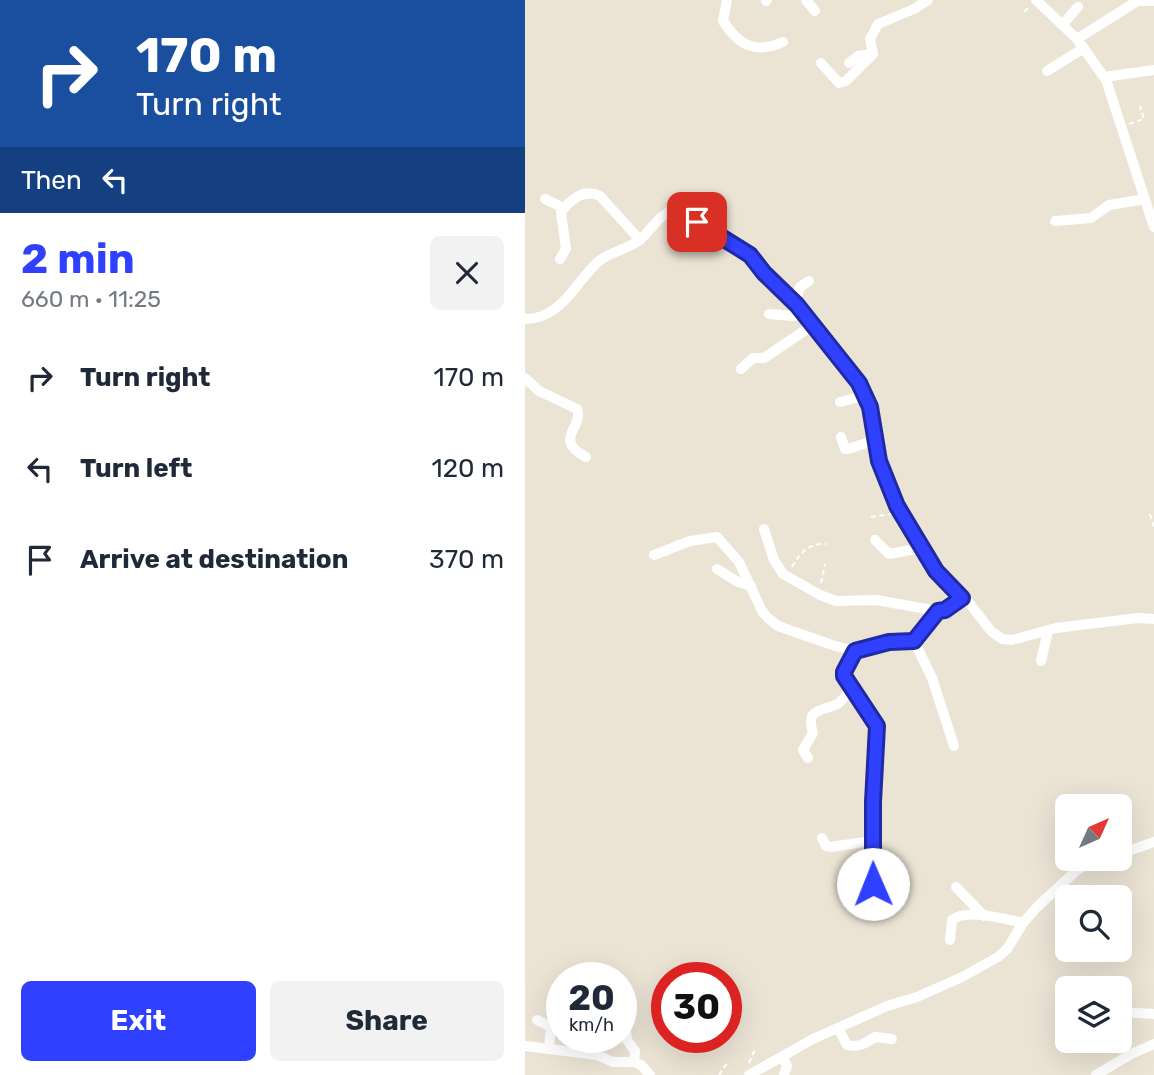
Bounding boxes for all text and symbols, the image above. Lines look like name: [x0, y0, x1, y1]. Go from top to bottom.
text: 170 m: [136, 26, 277, 84]
icon: right: [21, 28, 112, 119]
text: Turn right: [136, 85, 281, 123]
icon: left: [96, 161, 134, 199]
text: Then: [21, 165, 82, 196]
pin: [667, 192, 727, 252]
icon: arrive: [678, 203, 716, 241]
text: 2 min: [21, 234, 135, 284]
button: close: [430, 236, 504, 310]
text: 660 m · 11:25: [21, 285, 161, 313]
icon: right: [21, 359, 59, 397]
text: Turn right: [80, 362, 210, 393]
text: 170 m: [434, 362, 504, 393]
icon: left: [21, 450, 59, 488]
text: Turn left: [80, 453, 192, 484]
text: 120 m: [432, 453, 504, 484]
icon: arrive: [21, 541, 59, 579]
text: Arrive at destination: [80, 544, 348, 575]
text: 370 m: [429, 544, 504, 575]
north arrow: [1055, 794, 1132, 872]
map controls: [1055, 794, 1132, 1053]
position arrow: [836, 847, 910, 921]
button: search: [1055, 885, 1132, 962]
speed limit sign: 30: [651, 962, 742, 1053]
button: layers: [1055, 976, 1132, 1053]
text: 20: [568, 977, 615, 1019]
button: Exit: [21, 981, 256, 1061]
button: Share: [270, 981, 504, 1061]
text: km/h: [569, 1014, 614, 1036]

